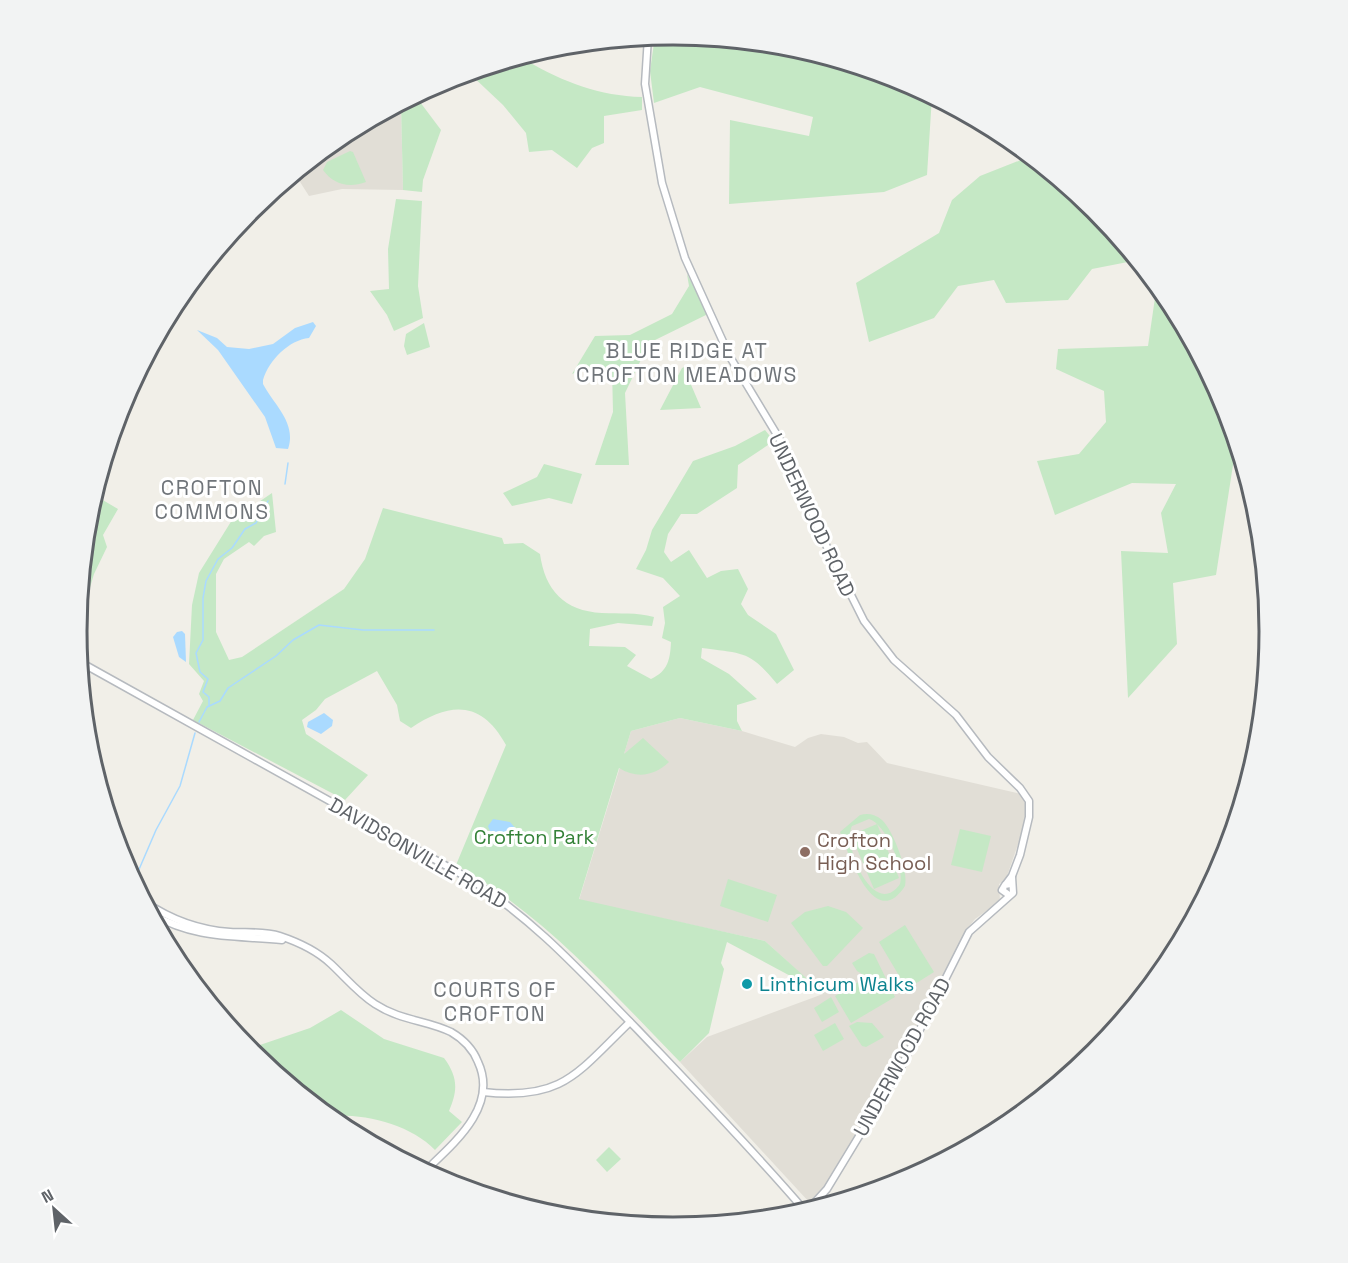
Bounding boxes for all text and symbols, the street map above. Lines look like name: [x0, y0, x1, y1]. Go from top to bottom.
district label: BLUE RIDGE AT CROFTON MEADOWS: [576, 337, 798, 388]
street label: UNDERWOOD ROAD: [763, 429, 861, 601]
district label: CROFTON COMMONS: [154, 474, 270, 525]
street label: DAVIDSONVILLE ROAD: [324, 791, 512, 915]
park label: Crofton Park: [474, 824, 595, 850]
place label: Crofton High School: [817, 827, 931, 876]
marker: Crofton High School: [798, 845, 812, 859]
place label: Linthicum Walks: [759, 971, 914, 997]
street label: UNDERWOOD ROAD: [848, 973, 956, 1141]
district label: COURTS OF CROFTON: [433, 976, 557, 1027]
marker: Linthicum Walks: [740, 977, 754, 991]
north arrow: [24, 1179, 84, 1239]
text: N: [38, 1184, 57, 1208]

